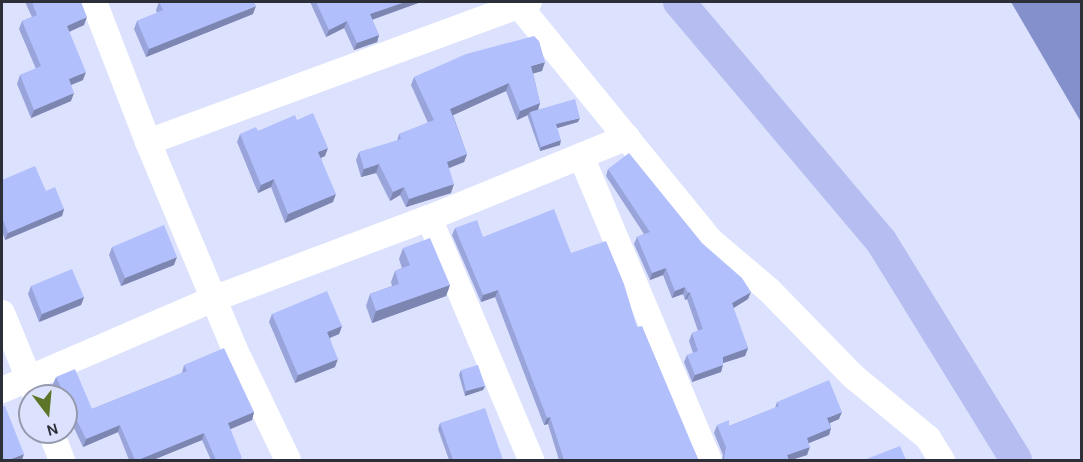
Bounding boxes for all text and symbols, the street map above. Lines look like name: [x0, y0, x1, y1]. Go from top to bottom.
north arrow: [18, 384, 78, 444]
text: N: [44, 419, 61, 441]

